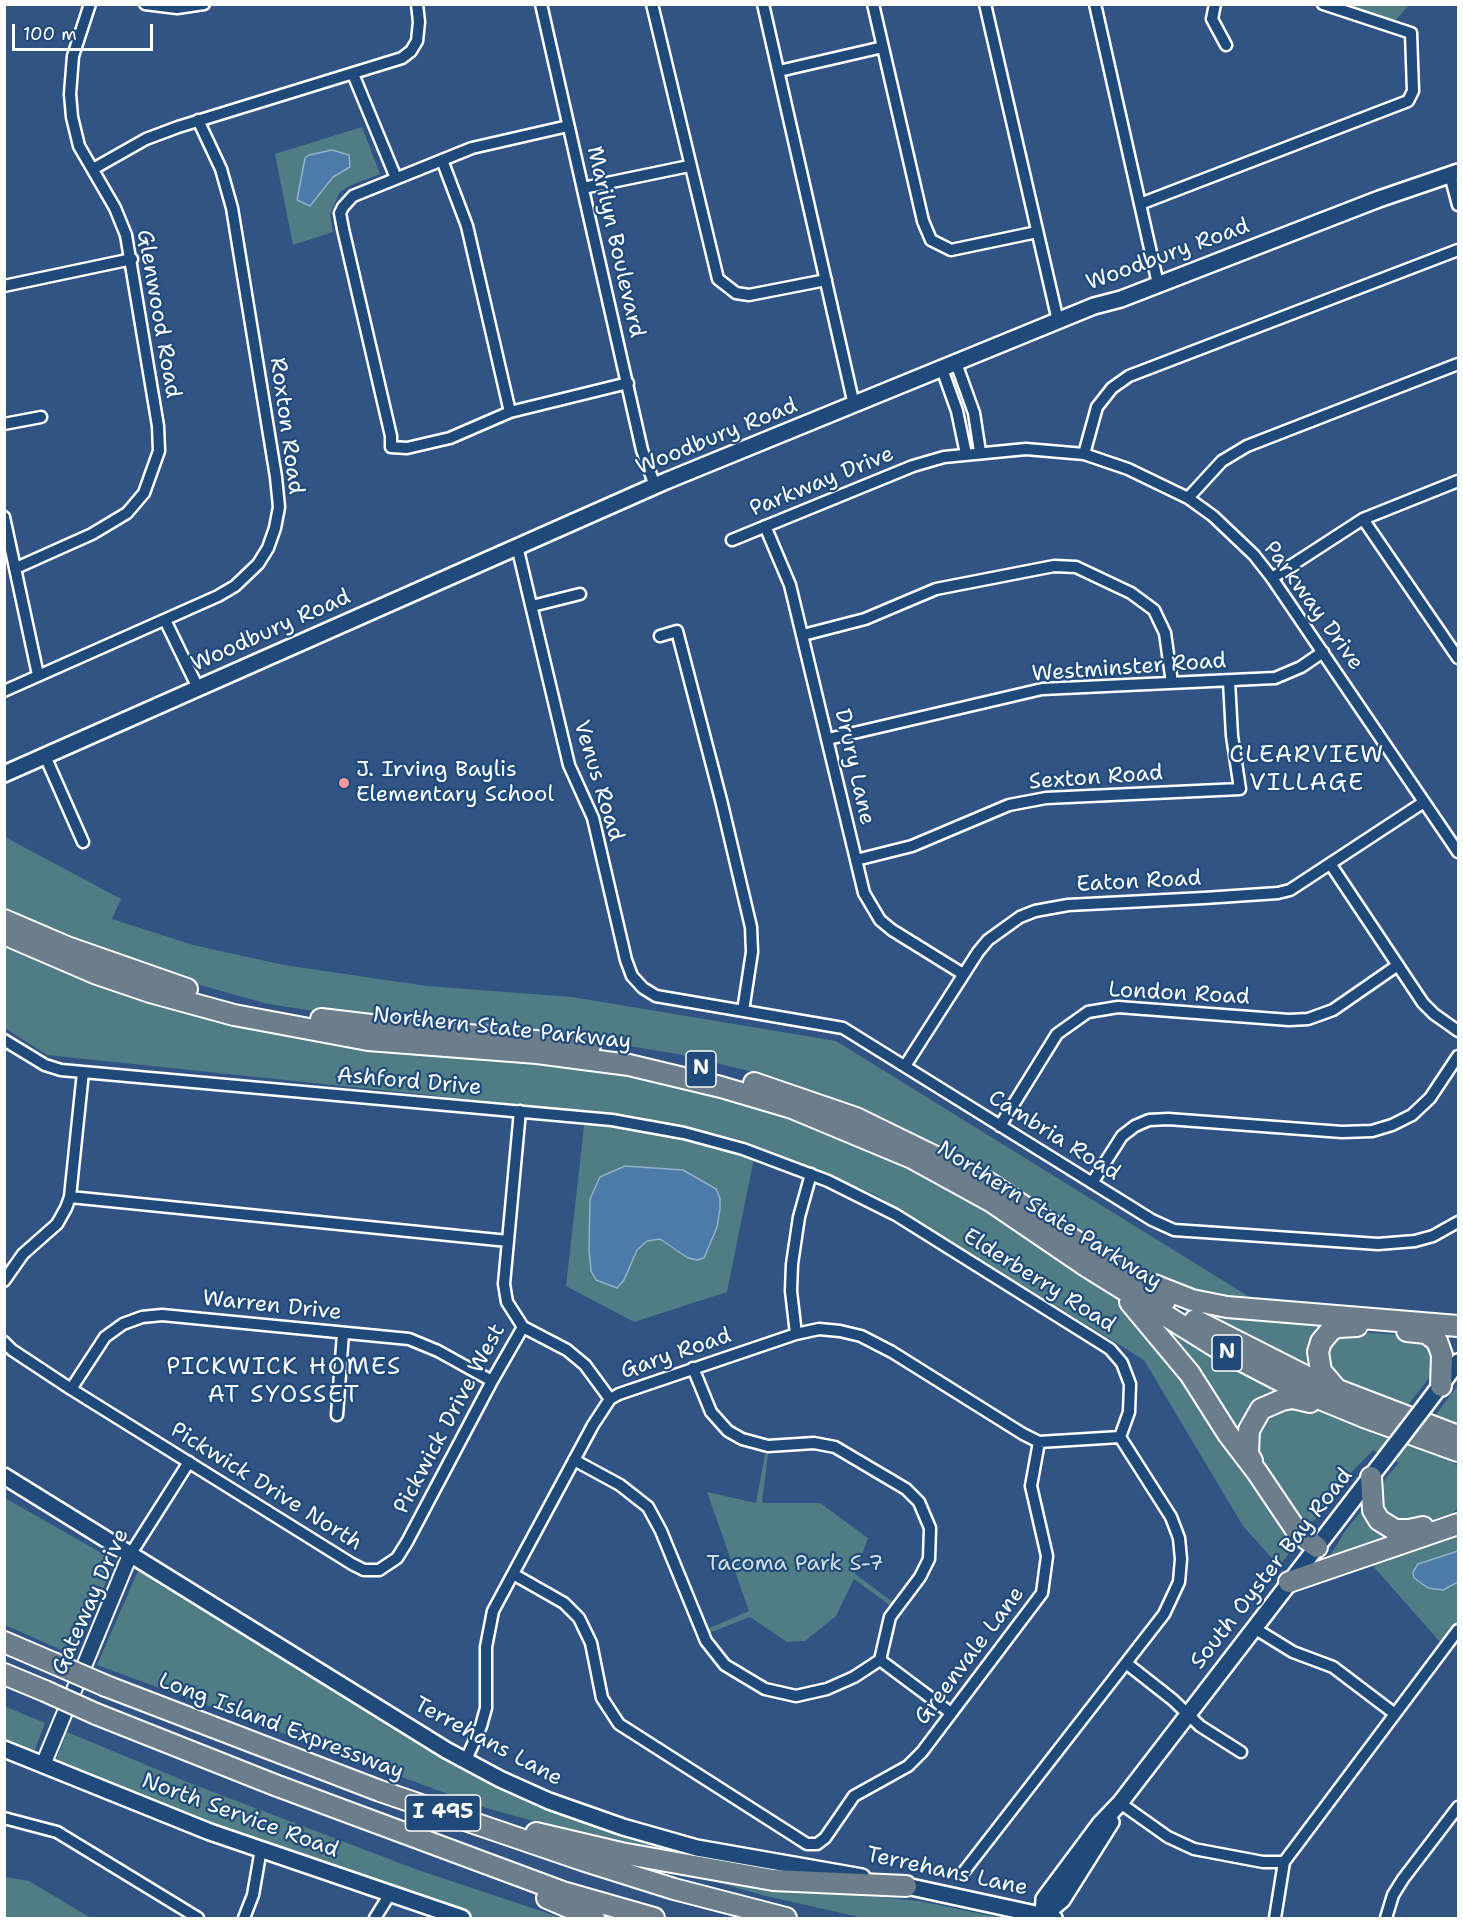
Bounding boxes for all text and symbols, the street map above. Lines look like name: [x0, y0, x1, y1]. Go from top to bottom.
scale bar: [15, 12, 156, 50]
text: 100 m: [23, 22, 77, 46]
street label: Marilyn Boulevard: [580, 144, 650, 340]
street label: Woodbury Road: [1083, 213, 1253, 297]
street label: Glenwood Road: [130, 228, 186, 400]
street label: Roxton Road: [263, 356, 309, 496]
street label: Woodbury Road: [632, 393, 802, 481]
street label: Parkway Drive: [746, 441, 898, 523]
street label: Parkway Drive: [1257, 536, 1369, 676]
street label: Woodbury Road: [187, 584, 355, 678]
street label: Westminster Road: [1031, 648, 1227, 688]
street label: Drury Lane: [828, 707, 880, 827]
street label: Venus Road: [567, 718, 629, 844]
district label: CLEARVIEW VILLAGE: [1229, 742, 1385, 798]
place label: J. Irving Baylis Elementary School: [356, 757, 554, 808]
street label: Sexton Road: [1028, 760, 1164, 796]
marker: J. Irving Baylis Elementary School: [337, 776, 351, 790]
street label: Eaton Road: [1076, 866, 1202, 898]
street label: London Road: [1108, 977, 1250, 1011]
street label: Northern State Parkway: [371, 1002, 633, 1056]
road number: N: [686, 1051, 716, 1087]
street label: Ashford Drive: [336, 1063, 482, 1101]
street label: Cambria Road: [983, 1085, 1125, 1187]
street label: Northern State Parkway: [932, 1136, 1166, 1296]
street label: Elderberry Road: [958, 1223, 1120, 1339]
street label: Warren Drive: [201, 1286, 343, 1326]
street label: Pickwick Drive West: [389, 1320, 511, 1518]
street label: Gary Road: [617, 1323, 735, 1385]
road number: N: [1212, 1335, 1242, 1371]
district label: PICKWICK HOMES AT SYOSSET: [166, 1354, 402, 1410]
street label: Pickwick Drive North: [165, 1417, 367, 1557]
street label: South Oyster Bay Road: [1185, 1463, 1359, 1675]
street label: Gateway Drive: [47, 1525, 135, 1679]
park label: Tacoma Park S-7: [706, 1551, 884, 1577]
street label: Greenvale Lane: [909, 1582, 1031, 1730]
street label: Long Island Expressway: [155, 1668, 407, 1786]
street label: Terrehans Lane: [409, 1692, 567, 1792]
street label: North Service Road: [138, 1768, 342, 1864]
road number: I 495: [406, 1795, 480, 1831]
street label: Terrehans Lane: [864, 1842, 1030, 1902]

